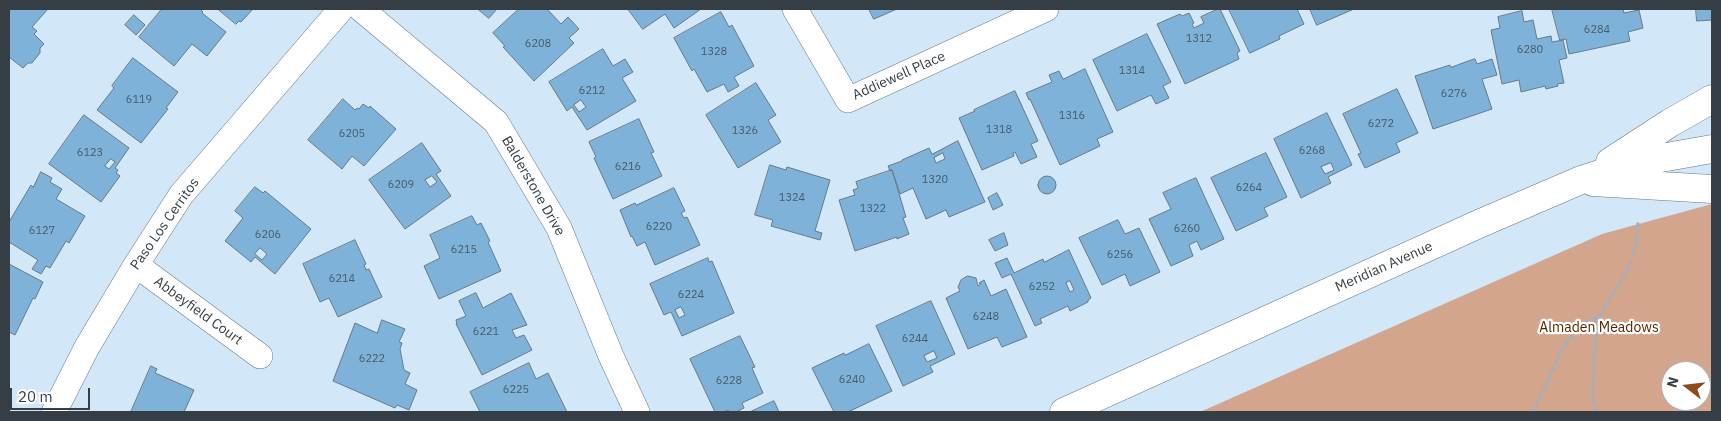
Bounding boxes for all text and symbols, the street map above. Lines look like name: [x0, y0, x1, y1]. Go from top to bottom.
house number: 6284: [1584, 23, 1610, 37]
house number: 1312: [1186, 32, 1212, 46]
house number: 6208: [525, 37, 551, 51]
house number: 6280: [1517, 43, 1543, 57]
house number: 1328: [701, 45, 727, 59]
street label: Addiewell Place: [850, 48, 948, 104]
house number: 1314: [1119, 64, 1145, 78]
house number: 6212: [579, 84, 605, 98]
house number: 6276: [1441, 87, 1467, 101]
house number: 6119: [126, 93, 152, 107]
house number: 1316: [1059, 109, 1085, 123]
house number: 6272: [1368, 117, 1394, 131]
house number: 1318: [986, 123, 1012, 137]
house number: 1326: [732, 124, 758, 138]
house number: 6205: [339, 127, 365, 141]
street label: Balderstone Drive: [498, 133, 568, 239]
house number: 6268: [1299, 144, 1325, 158]
house number: 6123: [77, 146, 103, 160]
house number: 6216: [615, 160, 641, 174]
house number: 1320: [922, 173, 948, 187]
street label: Paso Los Cerritos: [127, 175, 203, 273]
house number: 6209: [388, 178, 414, 192]
house number: 6264: [1236, 181, 1262, 195]
house number: 1324: [779, 191, 805, 205]
house number: 1322: [860, 202, 886, 216]
house number: 6220: [646, 220, 672, 234]
house number: 6260: [1174, 222, 1200, 236]
house number: 6127: [29, 224, 55, 238]
house number: 6206: [255, 228, 281, 242]
street label: Meridian Avenue: [1333, 238, 1435, 296]
house number: 6215: [451, 243, 477, 257]
house number: 6256: [1107, 248, 1133, 262]
house number: 6214: [329, 272, 355, 286]
street label: Abbeyfield Court: [150, 273, 246, 349]
house number: 6252: [1029, 280, 1055, 294]
house number: 6224: [678, 288, 704, 302]
house number: 6248: [973, 310, 999, 324]
park label: Almaden Meadows: [1539, 320, 1659, 336]
house number: 6221: [473, 325, 499, 339]
house number: 6244: [902, 332, 928, 346]
house number: 6222: [359, 352, 385, 366]
north arrow: [1661, 361, 1711, 411]
house number: 6240: [839, 373, 865, 387]
house number: 6228: [716, 374, 742, 388]
text: N: [1662, 375, 1683, 390]
scale bar: [12, 378, 92, 410]
house number: 6225: [503, 383, 529, 397]
text: 20 m: [18, 387, 53, 406]

